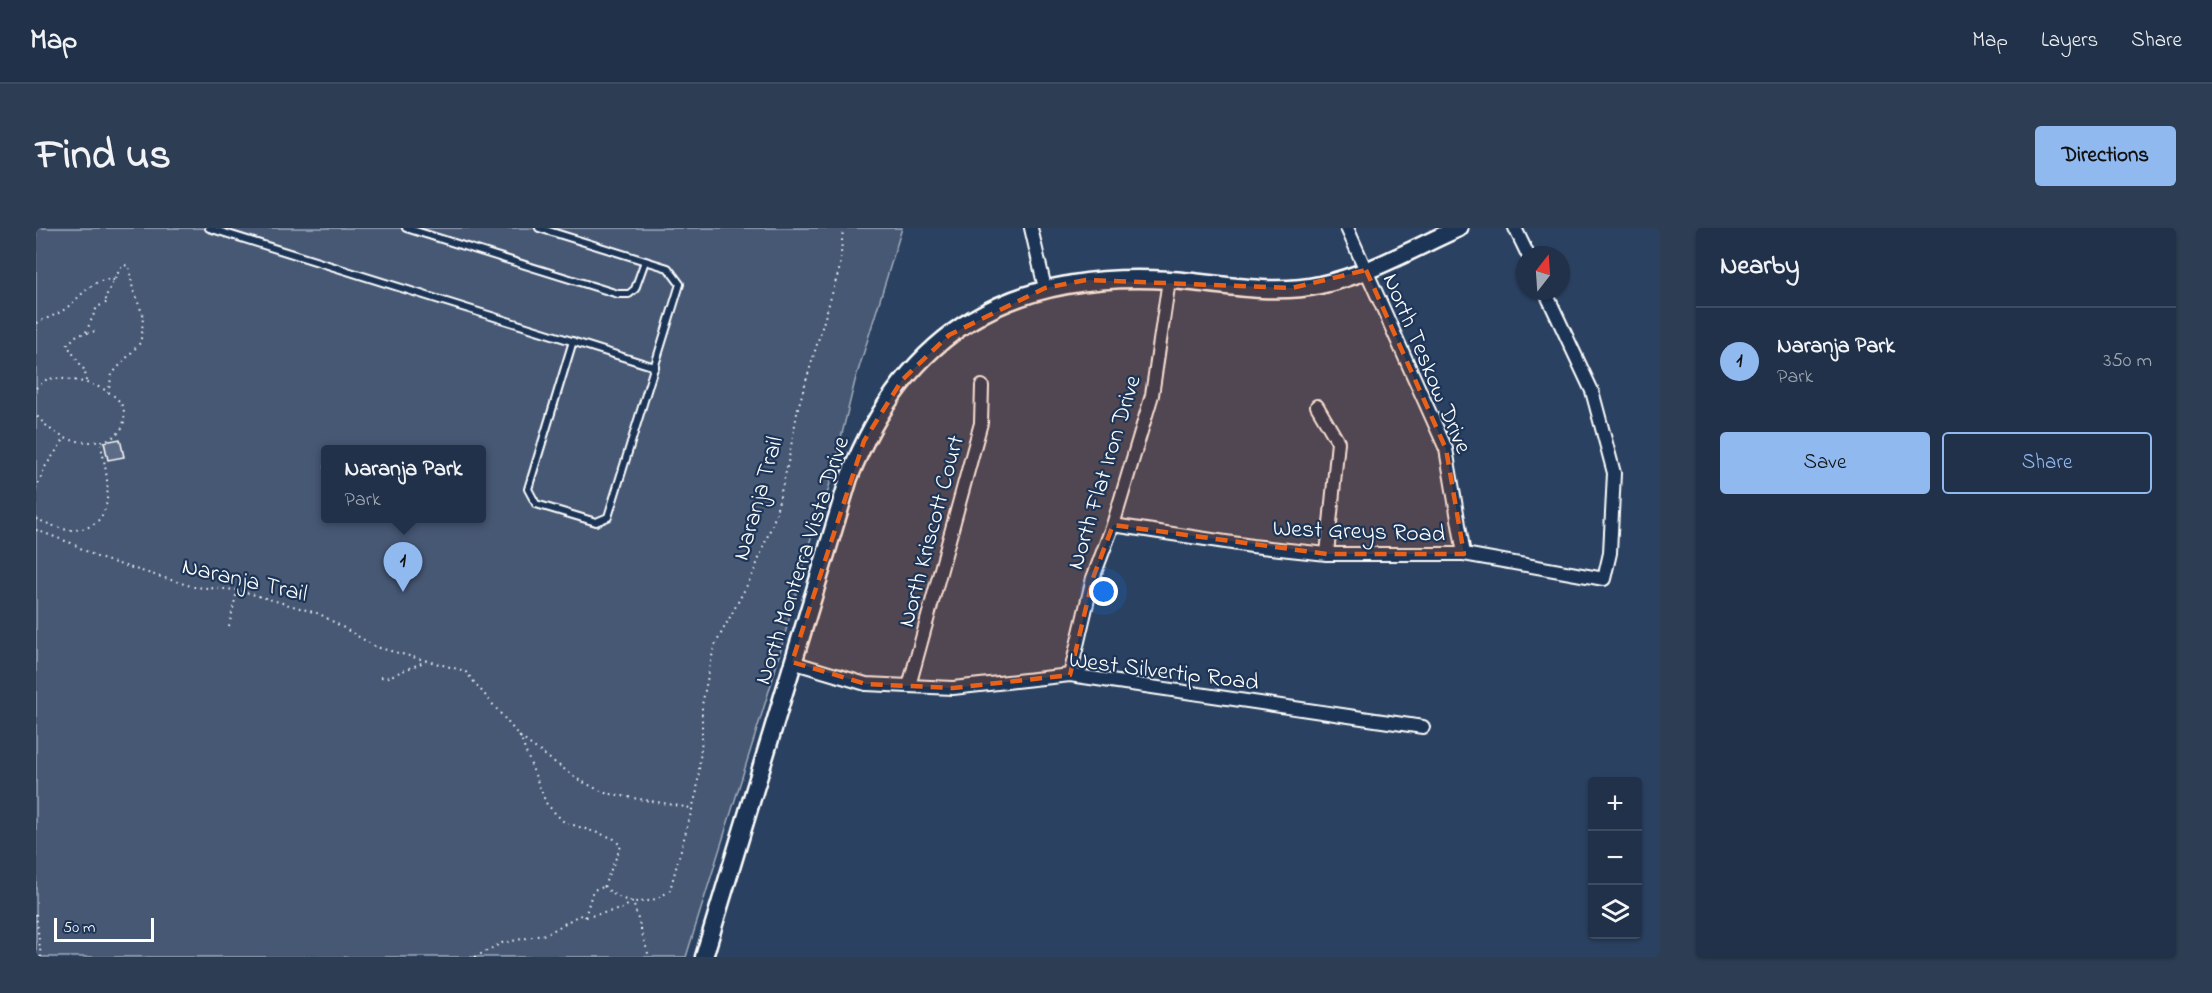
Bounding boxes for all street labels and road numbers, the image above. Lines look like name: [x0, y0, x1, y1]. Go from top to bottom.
street label: North Teskow Drive: [1372, 268, 1480, 460]
street label: North Flat Iron Drive: [1059, 371, 1152, 574]
street label: North Monterra Vista Drive: [747, 432, 860, 689]
street label: North Kriscott Court: [890, 432, 975, 631]
street label: Naranja Trail: [725, 433, 794, 565]
street label: West Greys Road: [1272, 512, 1446, 554]
street label: Naranja Trail: [178, 550, 311, 613]
street label: West Silvertip Road: [1067, 643, 1261, 702]

